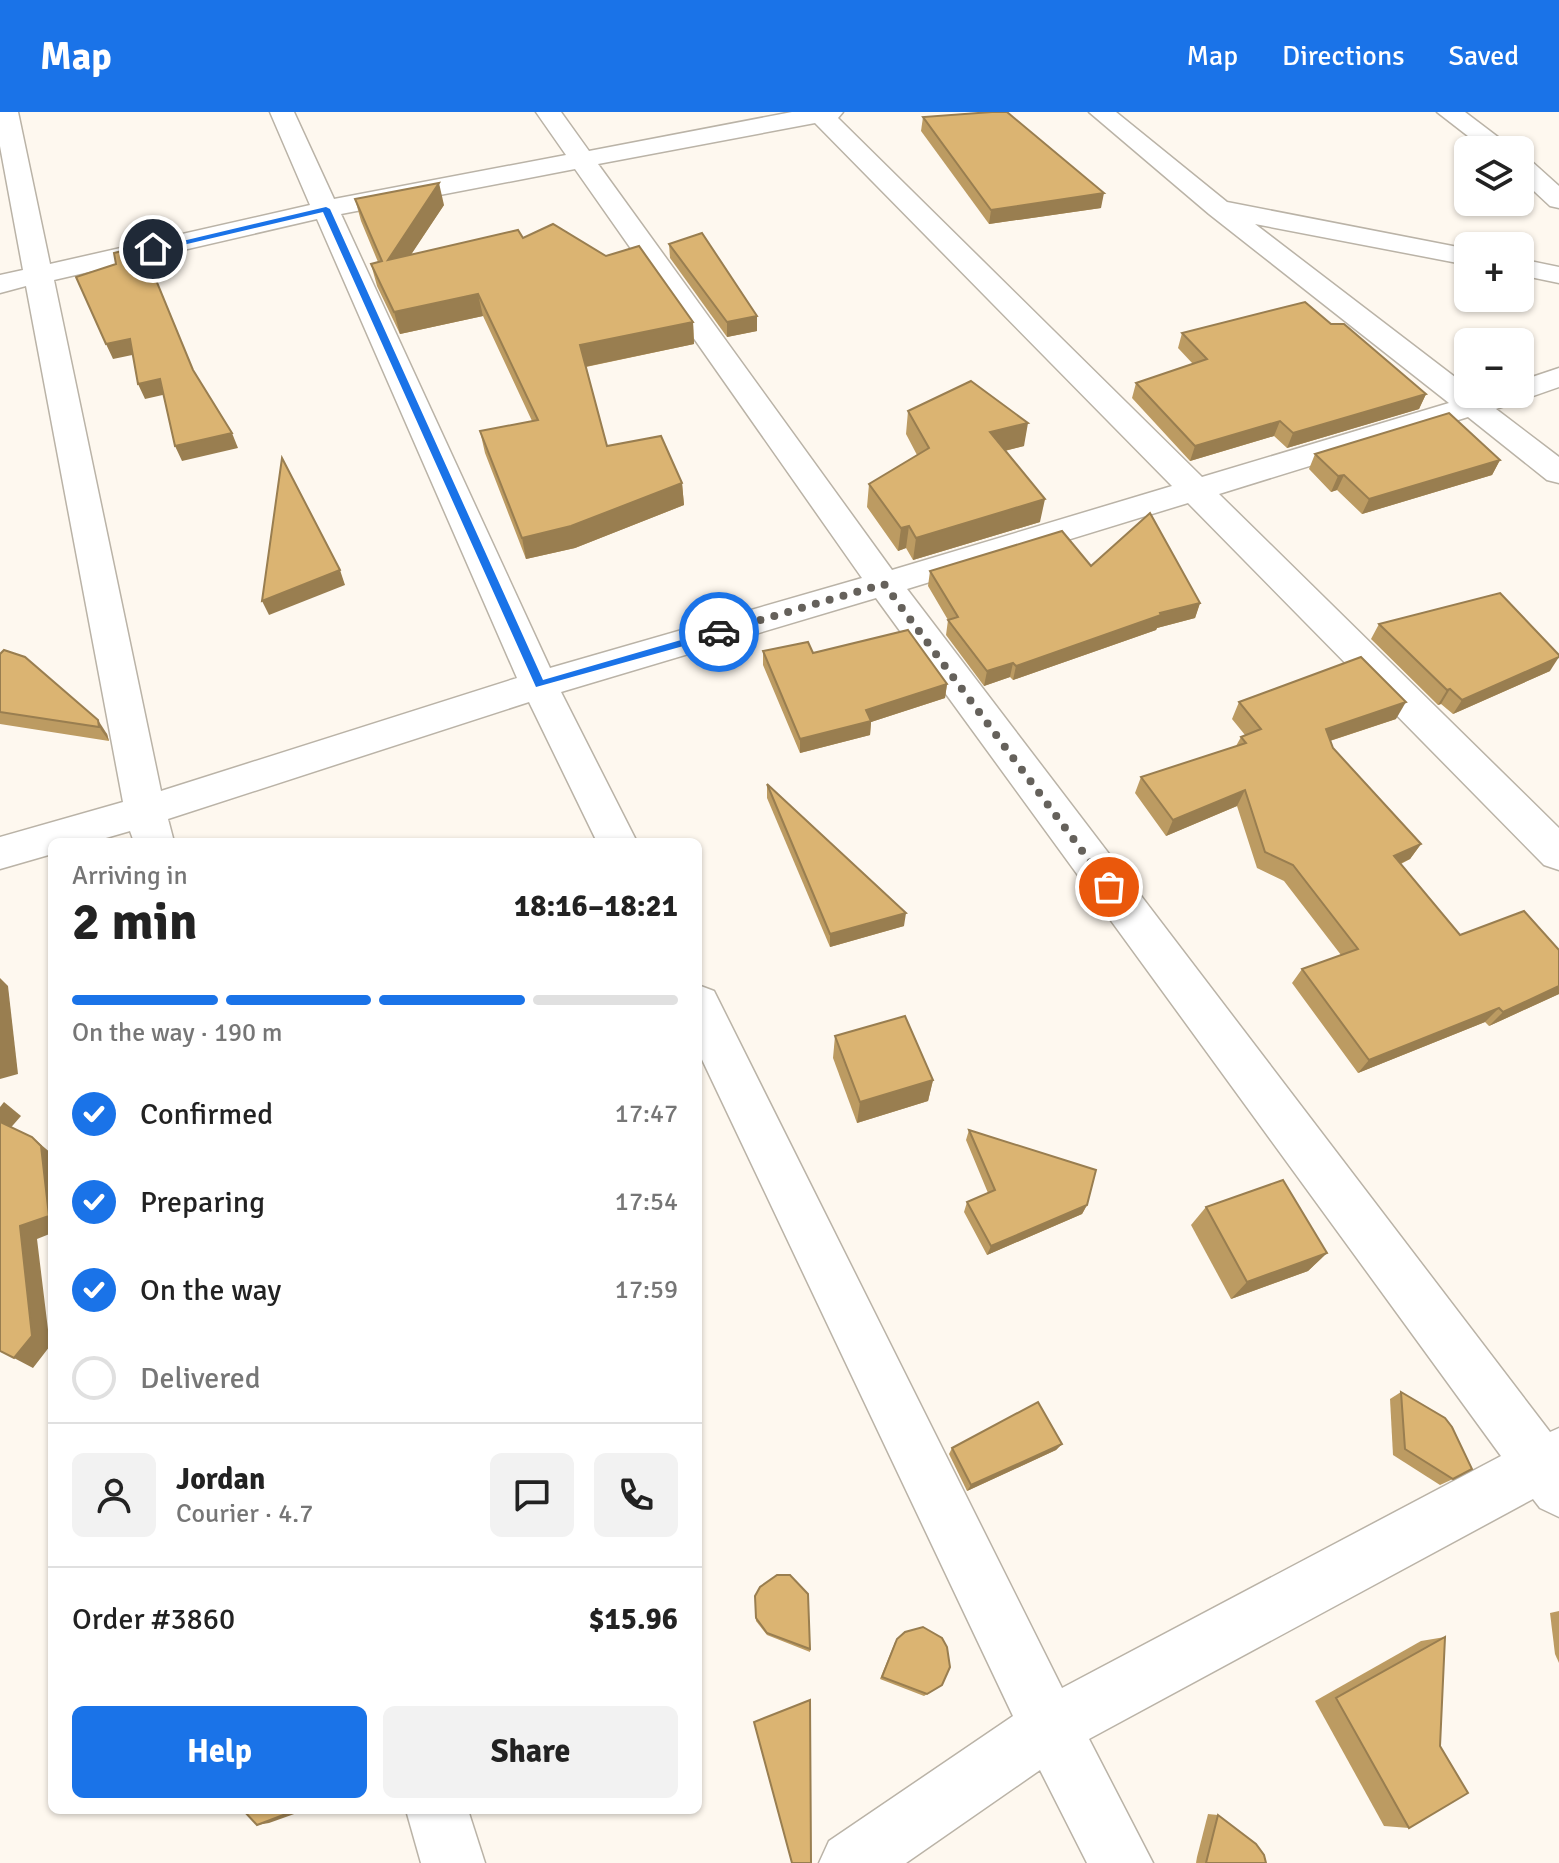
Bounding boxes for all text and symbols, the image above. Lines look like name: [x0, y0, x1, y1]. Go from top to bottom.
text: Map: [40, 33, 112, 80]
text: Map: [1186, 39, 1238, 73]
text: Directions: [1282, 39, 1404, 73]
text: Saved: [1448, 39, 1519, 73]
map controls: [1454, 136, 1534, 408]
button: layers: [1454, 136, 1534, 216]
pin: [119, 215, 187, 283]
icon: home: [131, 227, 175, 271]
button: +: [1454, 232, 1534, 312]
button: −: [1454, 328, 1534, 408]
courier: [679, 592, 759, 672]
icon: car: [697, 610, 741, 654]
pin: [1075, 853, 1143, 921]
text: Arriving in: [72, 860, 188, 892]
icon: bag: [1087, 865, 1131, 909]
text: 18:16–18:21: [514, 888, 678, 925]
text: 2 min: [72, 890, 198, 954]
text: On the way · 190 m: [72, 1017, 282, 1049]
icon: check: [72, 1092, 116, 1136]
text: Confirmed: [140, 1096, 273, 1133]
text: 17:47: [615, 1098, 678, 1130]
icon: check: [72, 1180, 116, 1224]
text: Preparing: [140, 1184, 265, 1221]
text: 17:54: [615, 1186, 678, 1218]
icon: check: [72, 1268, 116, 1312]
text: On the way: [140, 1272, 281, 1309]
text: 17:59: [615, 1274, 678, 1306]
text: Delivered: [140, 1360, 261, 1397]
button: person: [72, 1453, 156, 1537]
button: chat: [490, 1453, 574, 1537]
button: phone: [594, 1453, 678, 1537]
text: Jordan: [176, 1461, 265, 1498]
text: Courier · 4.7: [176, 1498, 313, 1530]
text: Order #3860: [72, 1601, 235, 1638]
text: $15.96: [588, 1601, 678, 1638]
button: Help: [72, 1706, 367, 1798]
button: Share: [383, 1706, 678, 1798]

